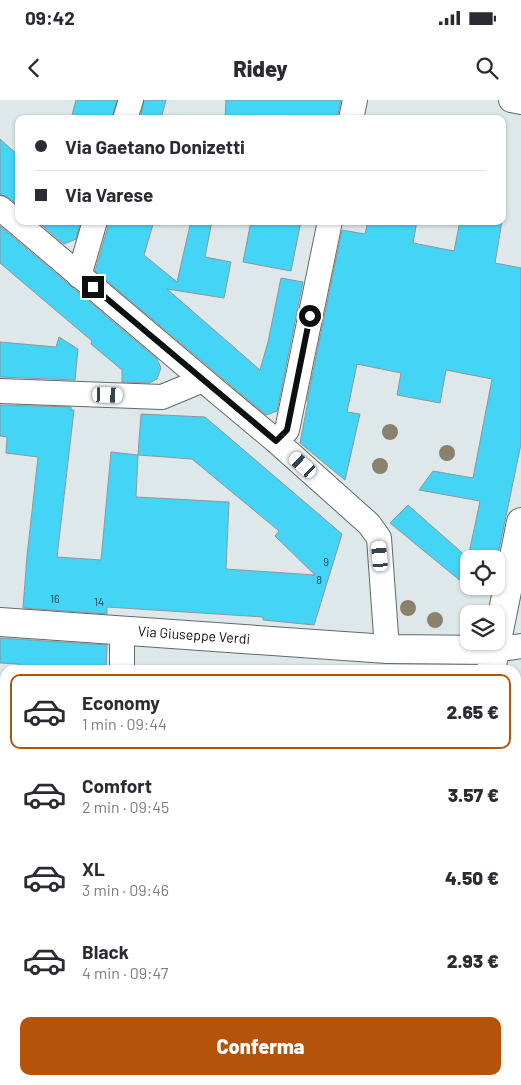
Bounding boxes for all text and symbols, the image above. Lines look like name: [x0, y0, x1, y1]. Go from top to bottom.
text: 09:42: [25, 6, 75, 29]
icon: back: [20, 54, 48, 82]
icon: search: [473, 54, 501, 82]
text: Ridey: [233, 55, 288, 81]
text: Via Gaetano Donizetti: [65, 135, 245, 158]
text: Via Varese: [65, 183, 153, 206]
route end: [82, 276, 104, 298]
route start: [299, 305, 321, 327]
car: [92, 387, 123, 403]
car: [286, 449, 319, 481]
car: [371, 540, 388, 572]
map controls: [460, 550, 505, 650]
button: locate: [460, 550, 505, 595]
house number: 9: [323, 555, 329, 568]
house number: 8: [316, 573, 322, 586]
house number: 16: [50, 592, 60, 605]
house number: 14: [94, 595, 104, 608]
button: layers: [460, 605, 505, 650]
street label: Via Giuseppe Verdi: [137, 622, 251, 647]
icon: car: [22, 689, 67, 734]
text: Economy: [82, 691, 160, 714]
text: 2.65 €: [447, 700, 499, 723]
text: 1 min · 09:44: [82, 714, 167, 733]
icon: car: [22, 772, 67, 817]
text: Comfort: [82, 774, 152, 797]
text: 3.57 €: [448, 783, 499, 806]
text: 2 min · 09:45: [82, 797, 169, 816]
icon: car: [22, 855, 67, 900]
text: XL: [82, 857, 105, 880]
text: 4.50 €: [445, 866, 499, 889]
text: 3 min · 09:46: [82, 880, 169, 899]
icon: car: [22, 938, 67, 983]
text: Black: [82, 940, 129, 963]
text: 2.93 €: [447, 949, 499, 972]
text: 4 min · 09:47: [82, 963, 168, 982]
button: Conferma: [20, 1017, 501, 1075]

